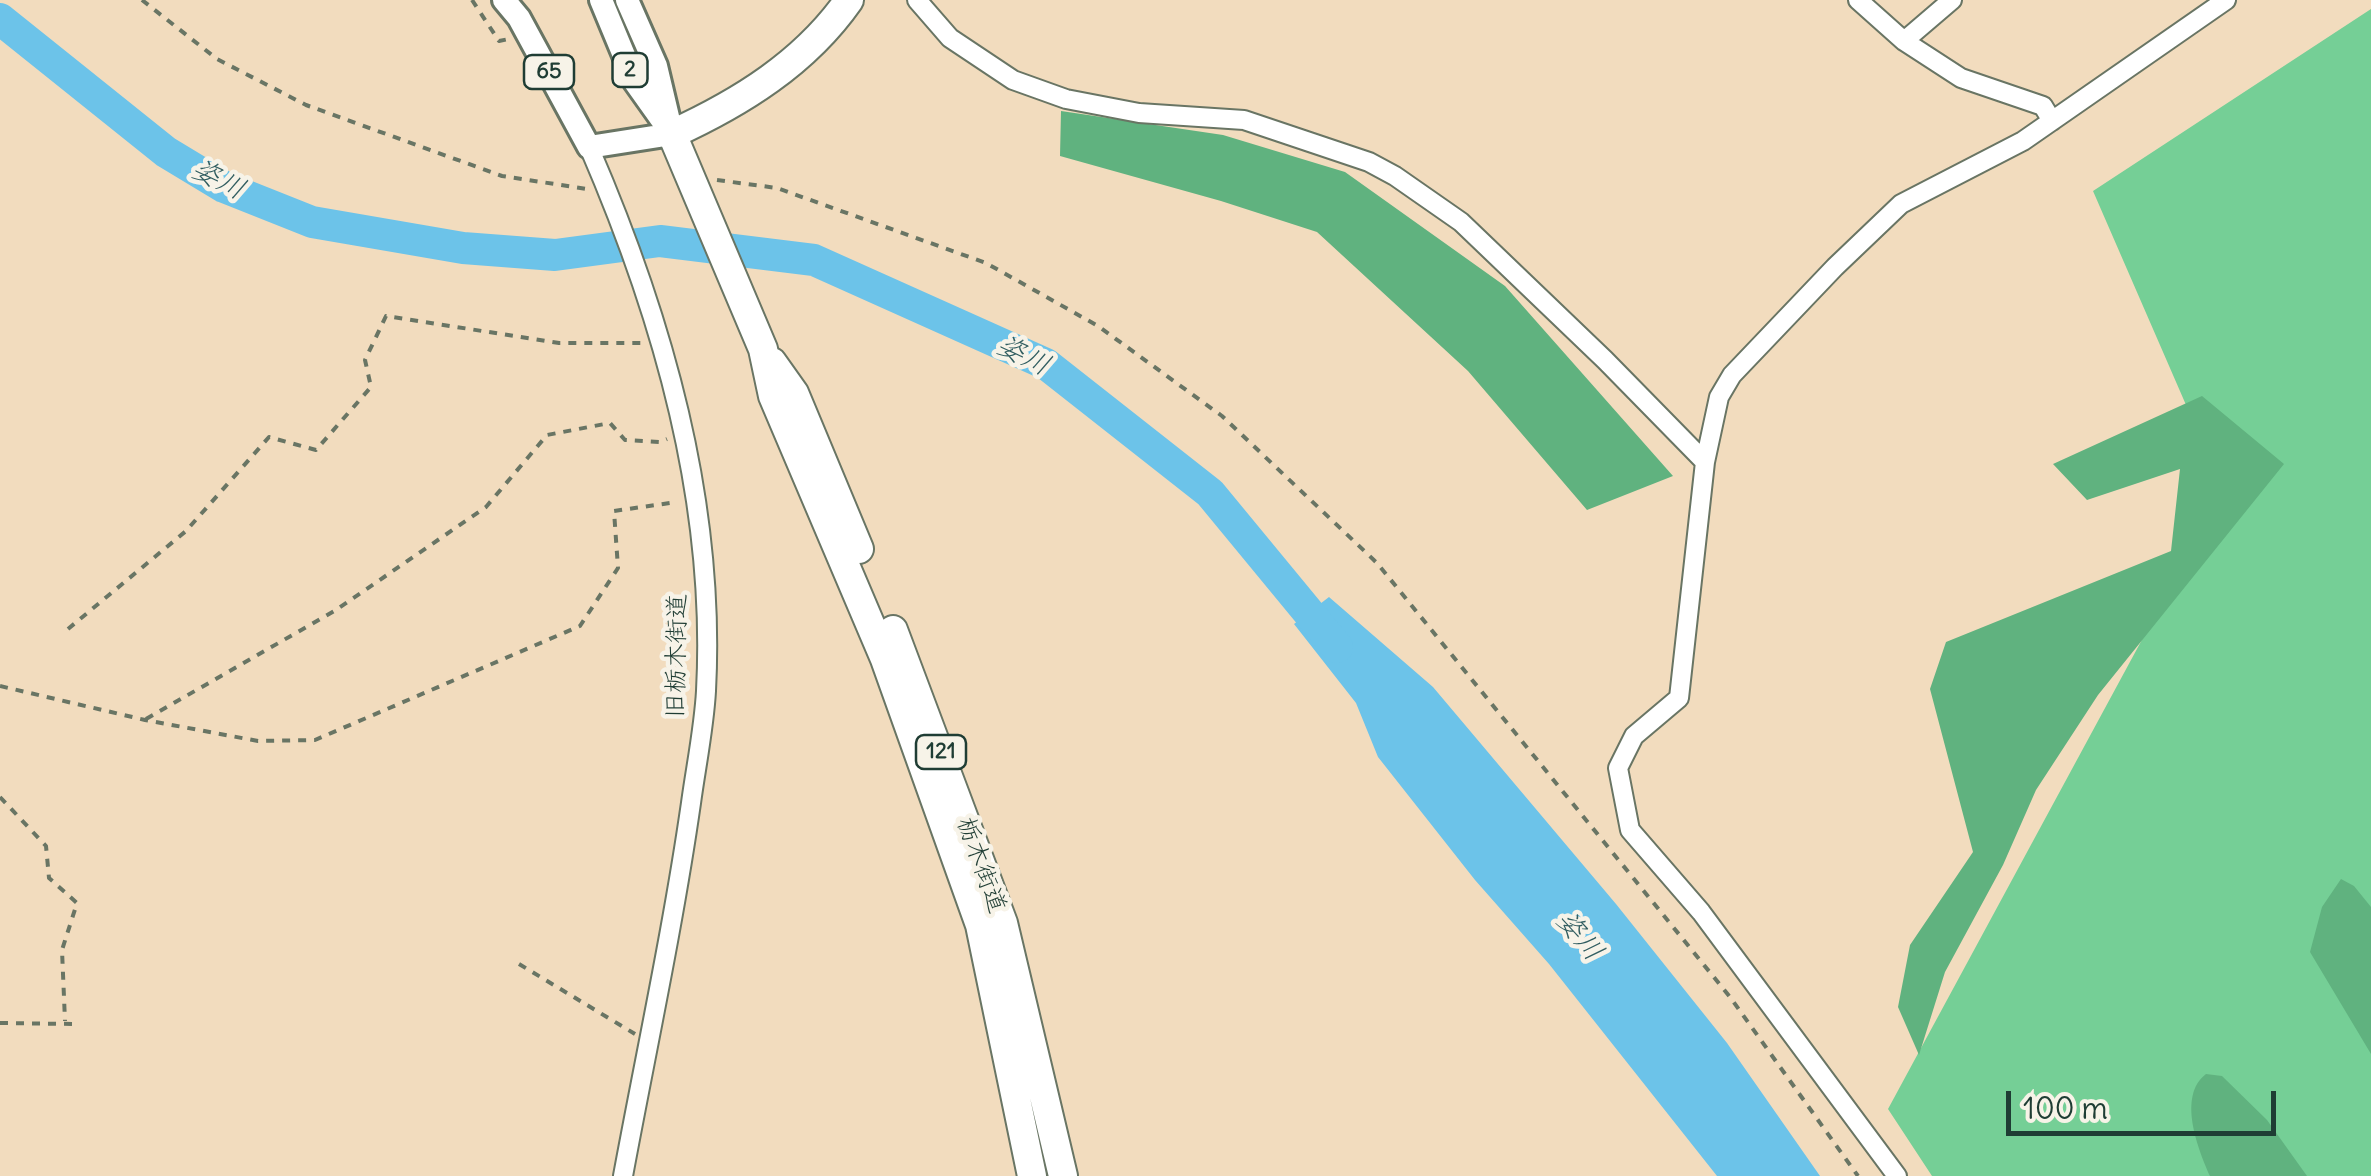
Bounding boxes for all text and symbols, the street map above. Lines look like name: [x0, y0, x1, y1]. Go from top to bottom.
road number: 2: [612, 53, 648, 87]
road number: 65: [524, 55, 574, 89]
water label: 姿川: [185, 152, 251, 208]
water label: 姿川: [990, 328, 1056, 384]
street label: 旧栃木街道: [661, 593, 693, 719]
road number: 121: [916, 735, 966, 769]
street label: 栃木街道: [950, 813, 1012, 917]
water label: 姿川: [1548, 904, 1610, 968]
scale bar: [2011, 1071, 2281, 1133]
text: 100 m: [2023, 1089, 2108, 1127]

